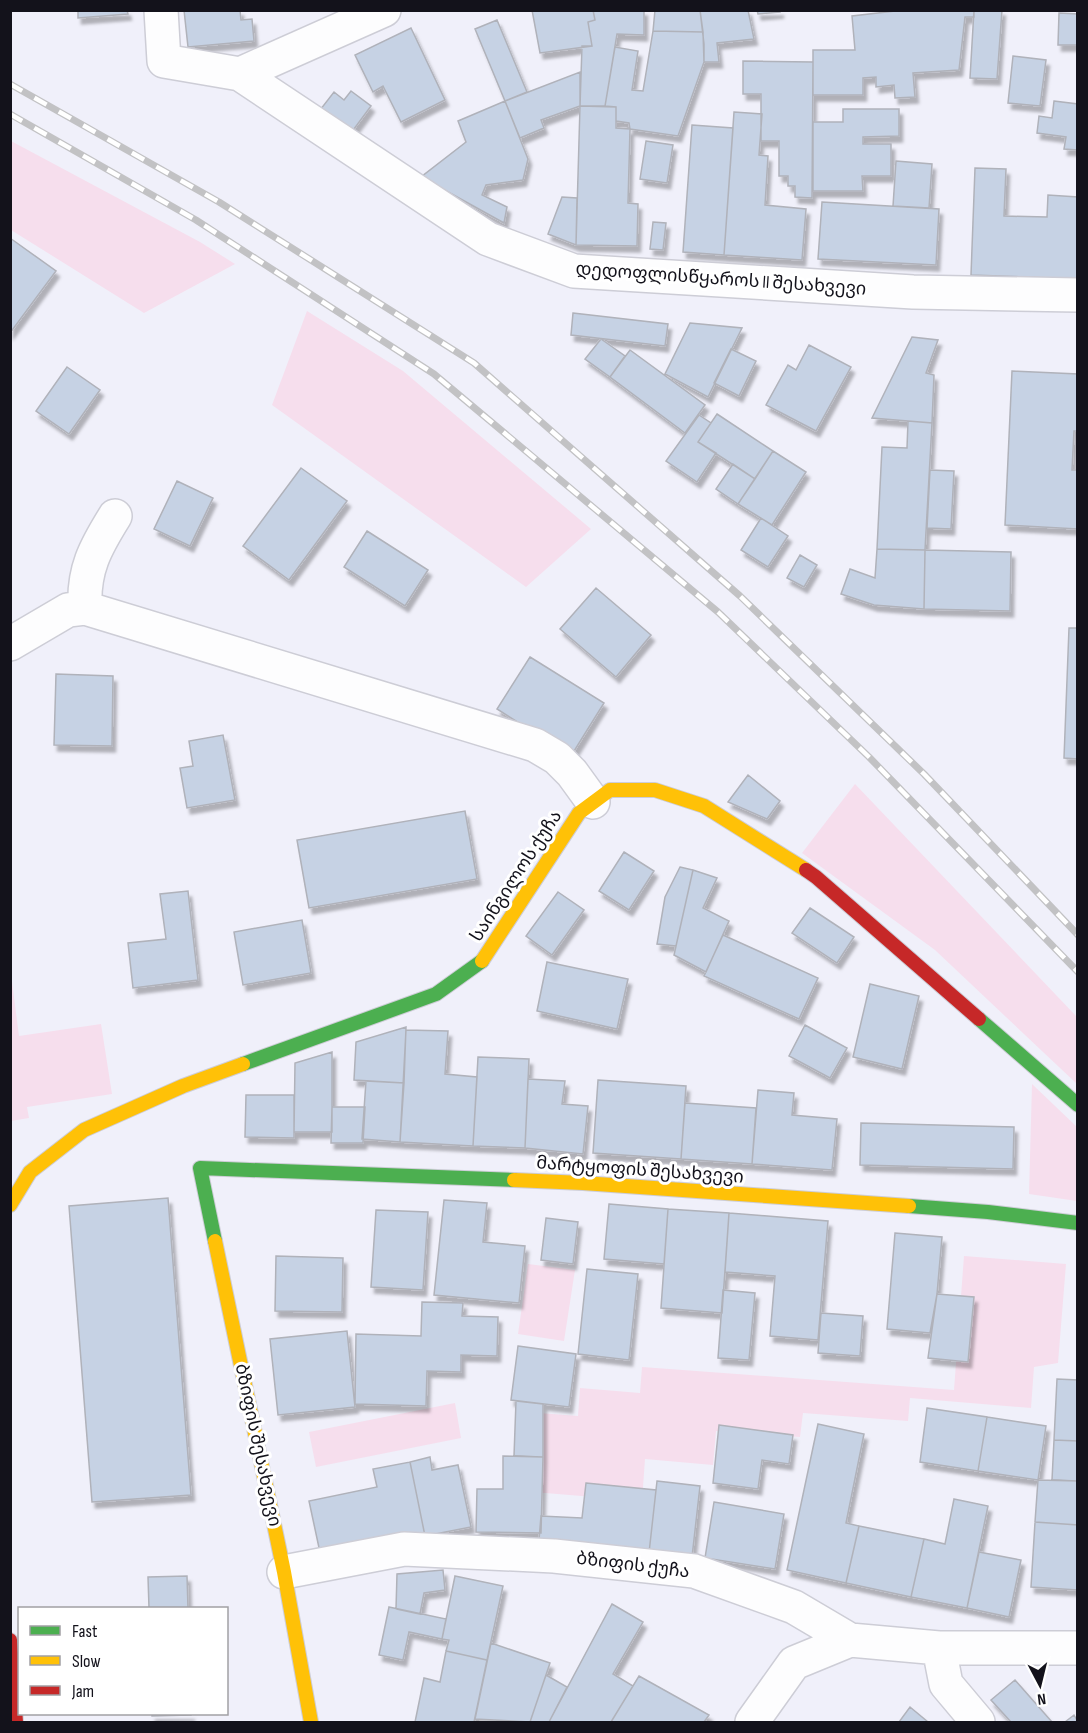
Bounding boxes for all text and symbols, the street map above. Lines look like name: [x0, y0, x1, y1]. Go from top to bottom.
street label: დედოფლისწყაროს II შესახვევი: [575, 258, 867, 300]
street label: საინგილოს ქუჩა: [466, 806, 566, 946]
street label: მარტყოფის შესახვევი: [536, 1152, 744, 1188]
street label: ბზიფის შესახვევი: [230, 1362, 286, 1528]
street label: ბზიფის ქუჩა: [575, 1548, 691, 1582]
legend: [18, 1607, 228, 1715]
text: Fast: [72, 1621, 98, 1642]
text: Slow: [72, 1651, 101, 1672]
north arrow: [1010, 1655, 1070, 1715]
text: Jam: [71, 1681, 94, 1702]
text: N: [1036, 1688, 1047, 1708]

